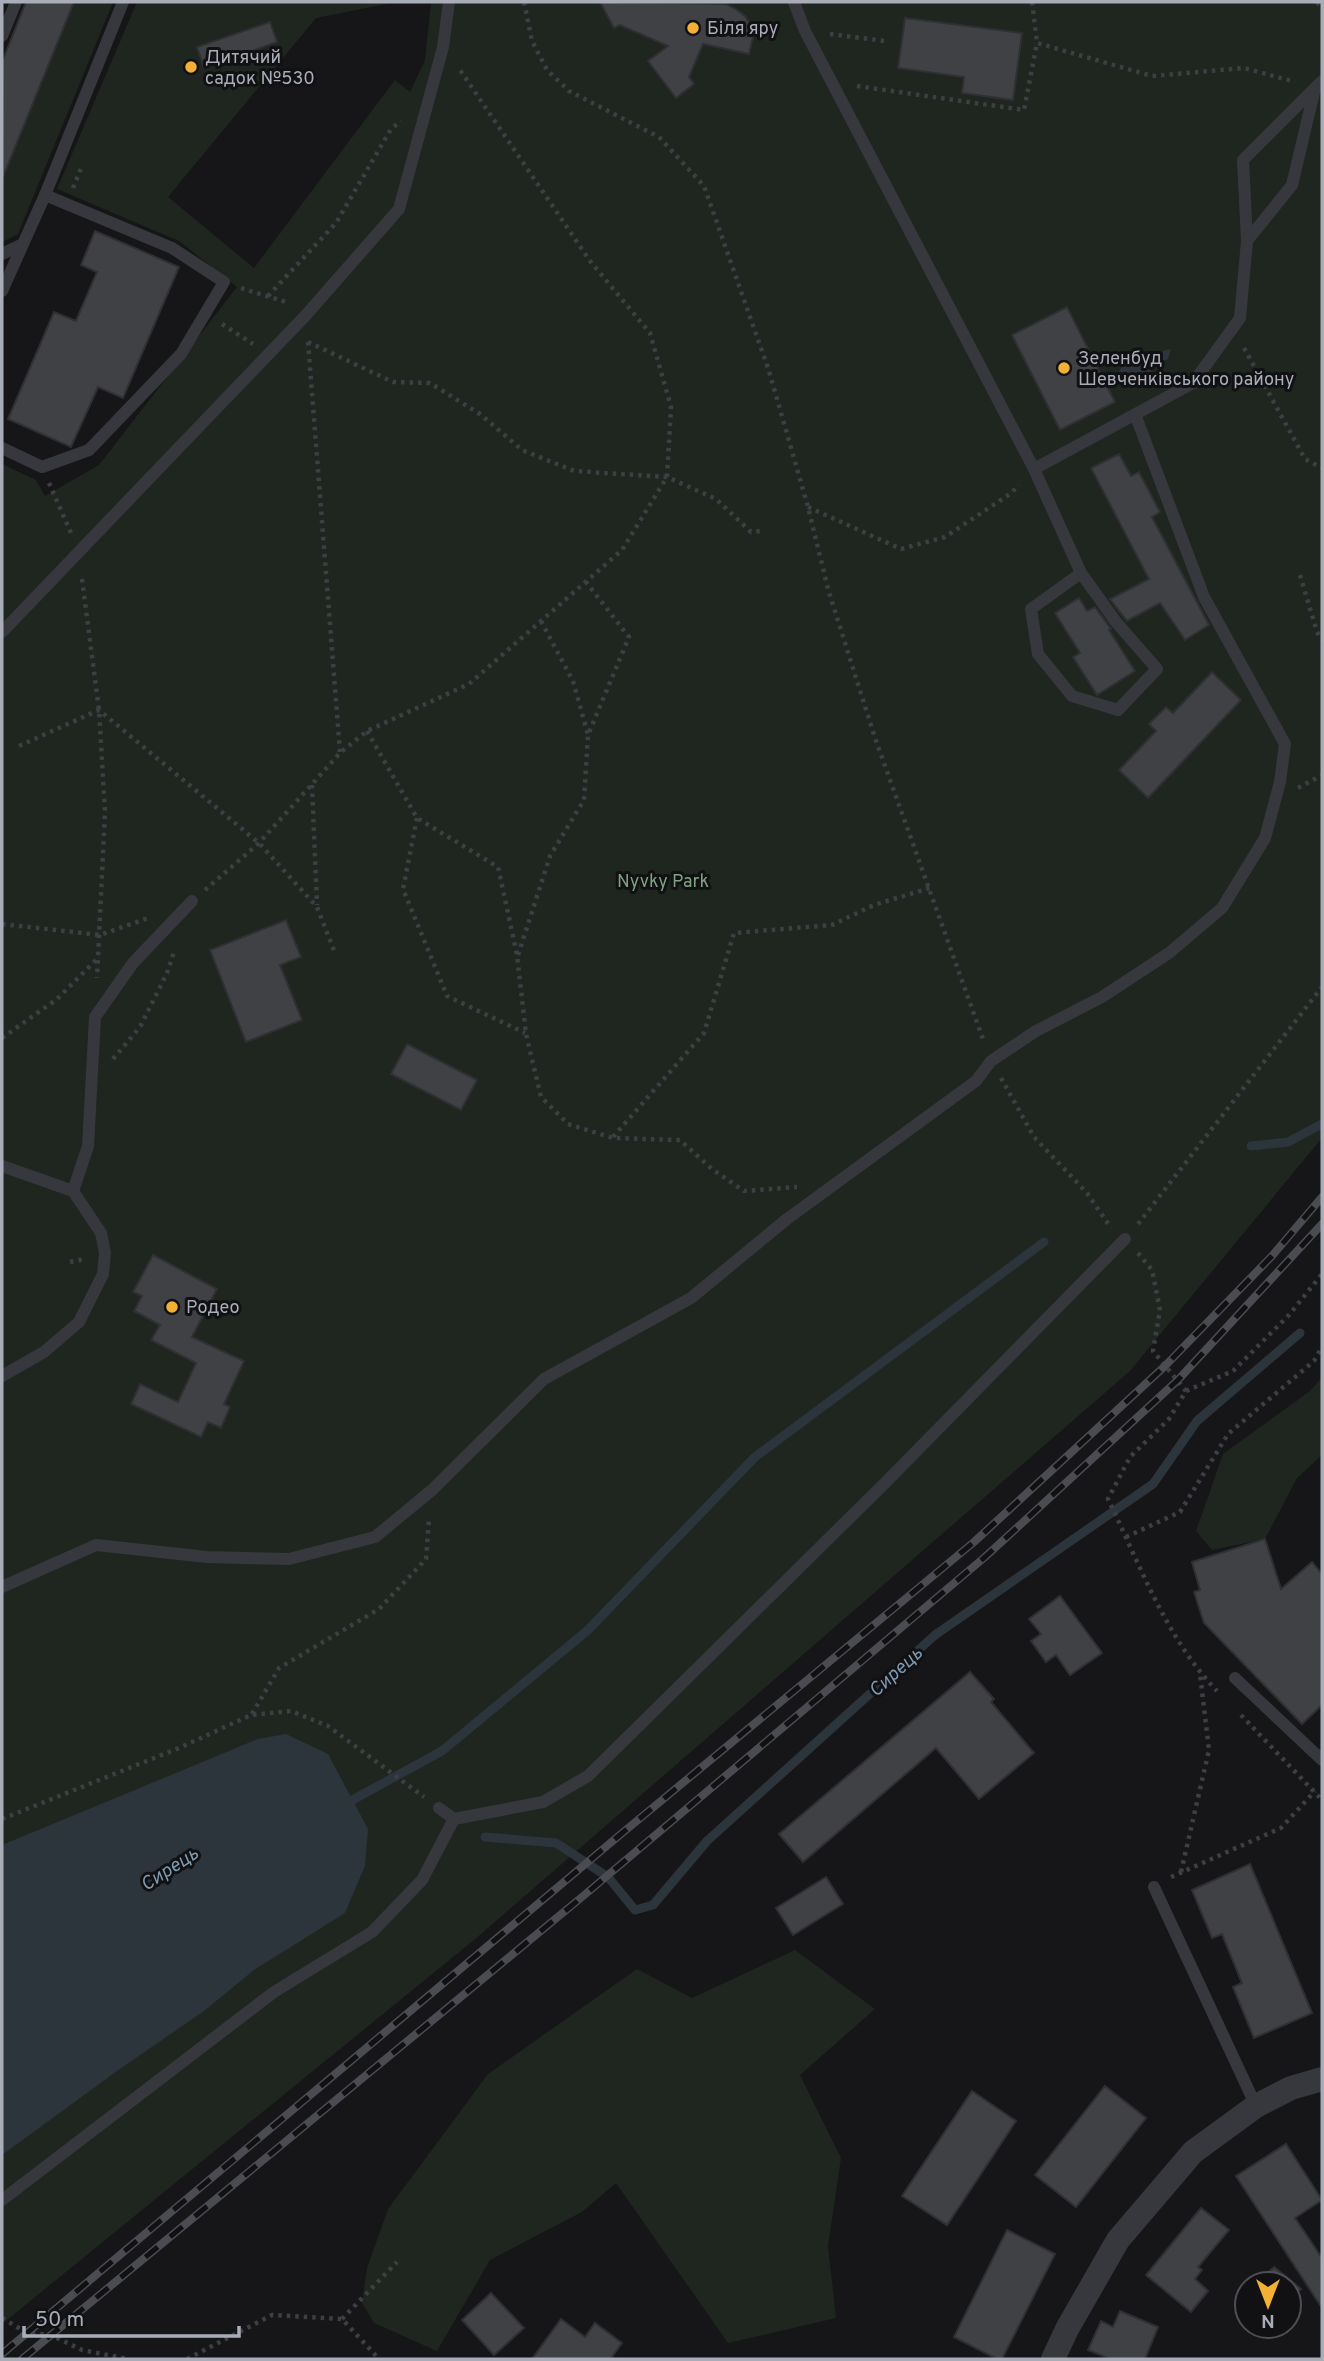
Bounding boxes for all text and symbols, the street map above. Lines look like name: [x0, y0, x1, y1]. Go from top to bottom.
place label: Біля яру: [707, 18, 778, 41]
marker: Біля яру: [685, 20, 701, 36]
place label: Дитячий садок №530: [205, 47, 315, 91]
marker: Дитячий садок №530: [183, 59, 199, 75]
place label: Зеленбуд Шевченківського району: [1078, 348, 1294, 392]
marker: Зеленбуд Шевченківського району: [1056, 360, 1072, 376]
park label: Nyvky Park: [617, 871, 709, 894]
place label: Родео: [186, 1297, 239, 1320]
marker: Родео: [164, 1299, 180, 1315]
water label: Сирець: [864, 1642, 928, 1703]
water label: Сирець: [137, 1842, 204, 1897]
north arrow: [1233, 2270, 1303, 2340]
scale bar: [24, 2294, 240, 2338]
text: 50 m: [35, 2307, 84, 2334]
text: N: [1261, 2308, 1275, 2332]

